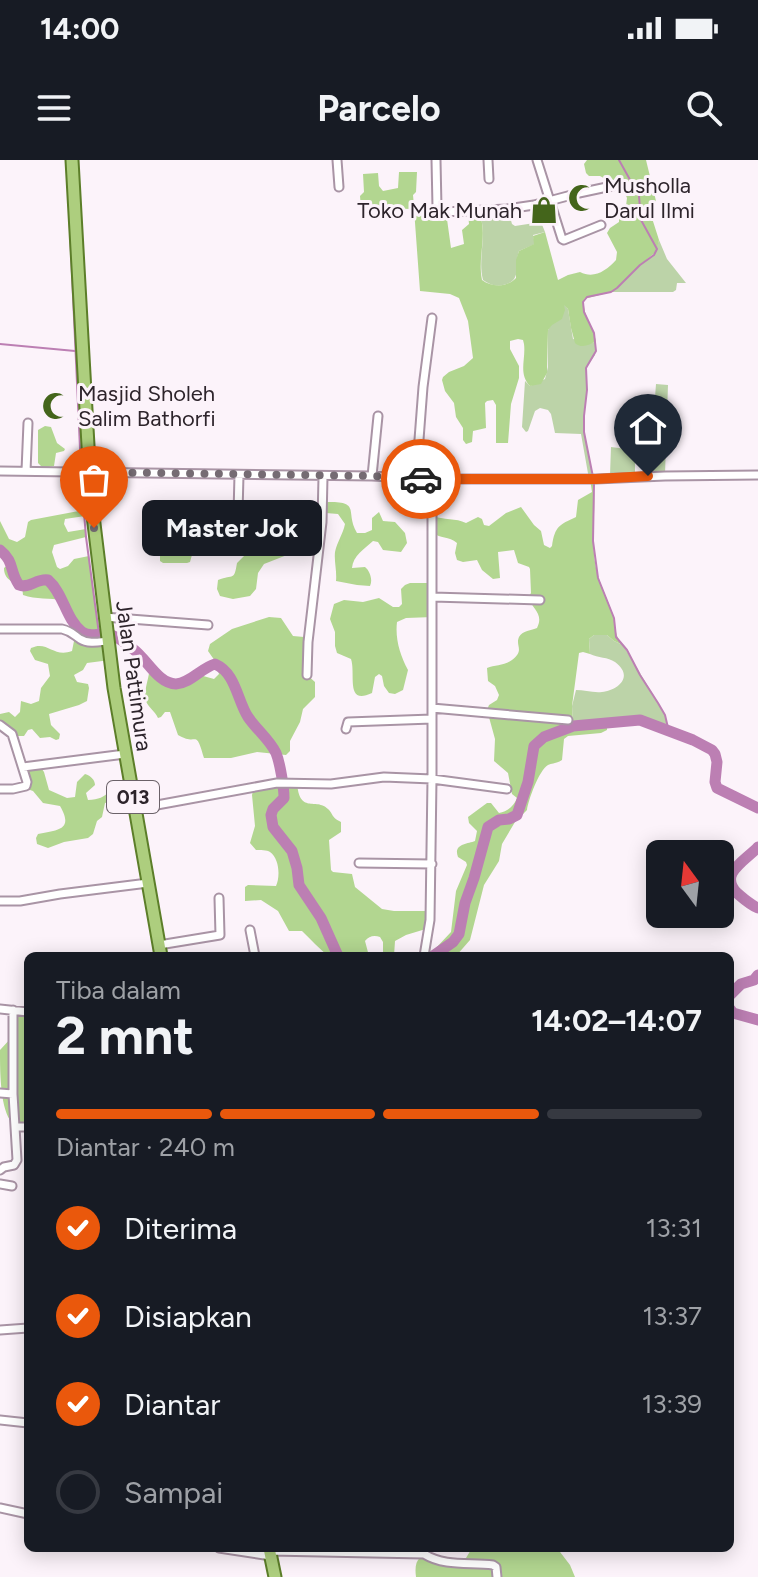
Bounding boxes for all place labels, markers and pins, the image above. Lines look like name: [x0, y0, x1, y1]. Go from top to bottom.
place label: Musholla Darul Ilmi: [604, 172, 695, 224]
mosque icon: Musholla Darul Ilmi: [567, 183, 597, 213]
shop icon: Toko Mak Munah: [529, 195, 559, 225]
place label: Toko Mak Munah: [357, 197, 522, 224]
place label: Masjid Sholeh Salim Bathorfi: [78, 380, 216, 432]
mosque icon: Masjid Sholeh Salim Bathorfi: [41, 391, 71, 421]
pin: [614, 394, 682, 476]
pin: [60, 446, 128, 528]
callout: Master Jok: [142, 500, 322, 556]

